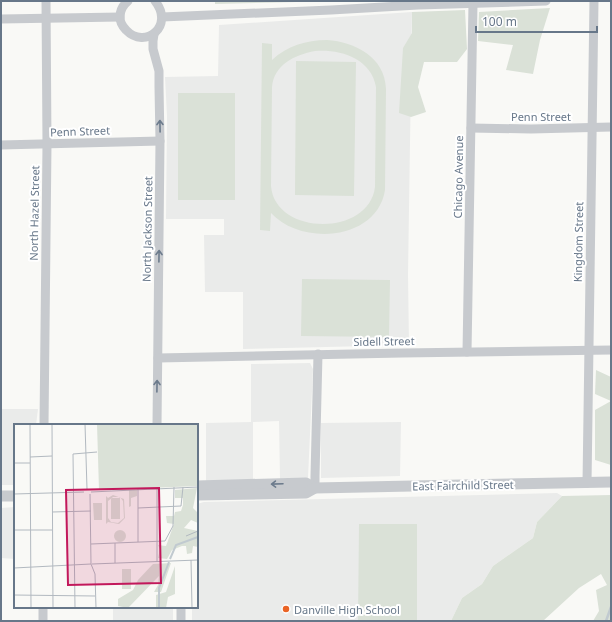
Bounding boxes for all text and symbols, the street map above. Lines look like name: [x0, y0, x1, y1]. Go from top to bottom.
scale bar: [476, 8, 597, 34]
text: 100 m: [482, 13, 517, 30]
street label: Penn Street: [511, 109, 571, 124]
one-way arrow: [156, 120, 164, 133]
street label: Penn Street: [50, 122, 110, 140]
street label: Chicago Avenue: [450, 135, 466, 219]
street label: North Hazel Street: [26, 165, 42, 261]
street label: North Jackson Street: [139, 176, 155, 282]
street label: Kingdom Street: [570, 202, 586, 282]
one-way arrow: [155, 250, 163, 263]
street label: Sidell Street: [353, 333, 415, 349]
one-way arrow: [154, 380, 161, 393]
inset map: [14, 424, 198, 608]
street label: East Fairchild Street: [412, 477, 514, 493]
one-way arrow: [271, 480, 284, 488]
place label: Danville High School: [294, 602, 400, 617]
marker: Danville High School: [281, 604, 291, 614]

